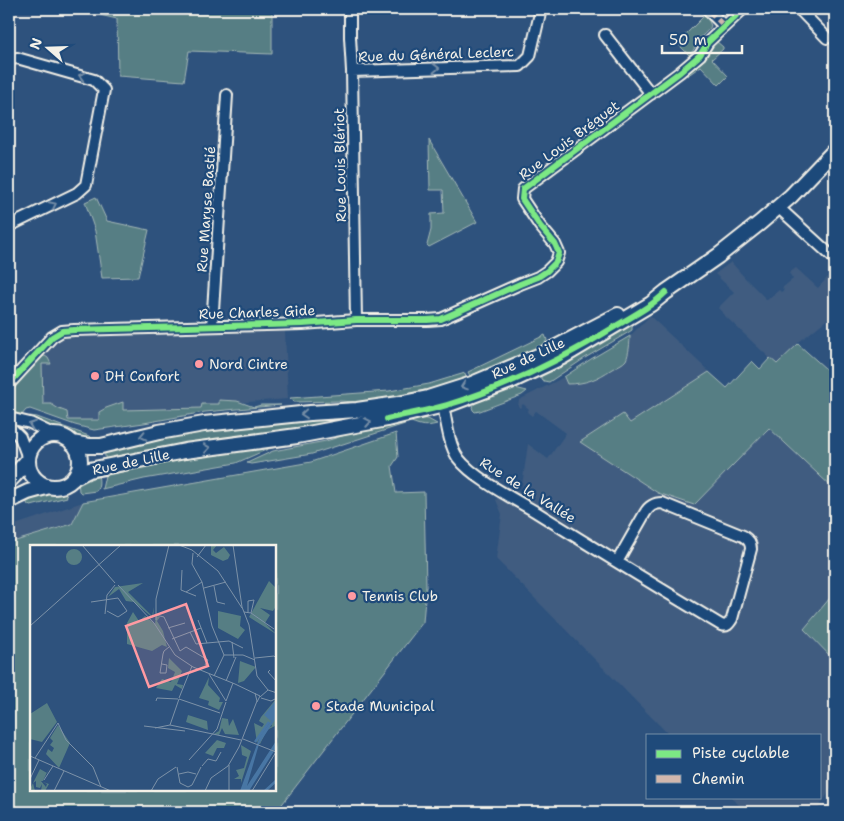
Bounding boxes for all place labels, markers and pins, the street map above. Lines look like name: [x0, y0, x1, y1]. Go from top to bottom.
place label: Nord Cintre: [209, 355, 288, 373]
marker: Nord Cintre: [193, 358, 205, 370]
place label: DH Confort: [105, 367, 180, 385]
marker: DH Confort: [89, 370, 101, 382]
place label: Tennis Club: [362, 587, 438, 605]
marker: Tennis Club: [346, 590, 358, 602]
place label: Stade Municipal: [326, 697, 435, 715]
marker: Stade Municipal: [310, 700, 322, 712]

